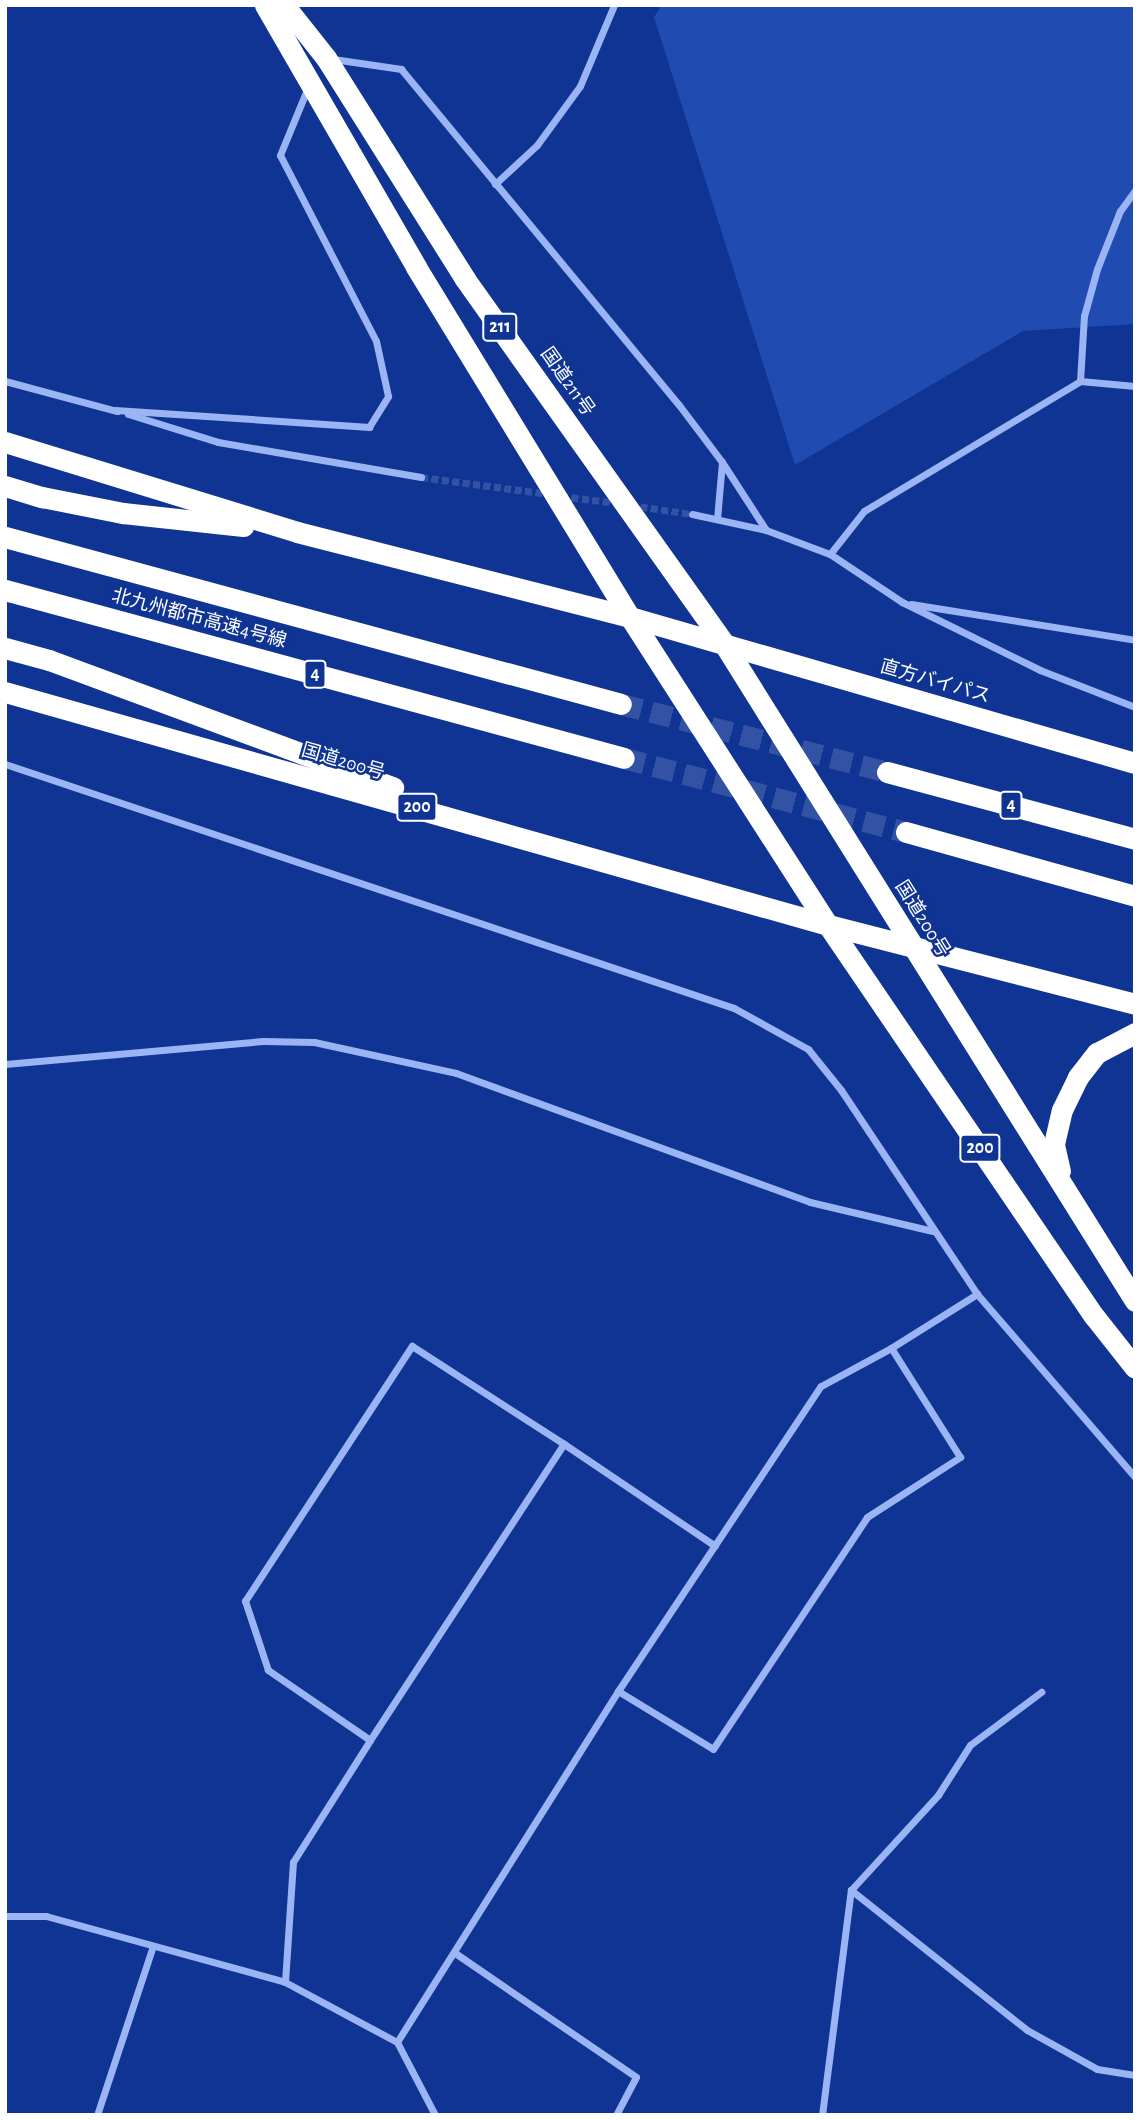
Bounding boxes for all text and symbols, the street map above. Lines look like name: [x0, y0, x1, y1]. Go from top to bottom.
road number: 211: [481, 312, 519, 342]
street label: 国道211号: [535, 343, 599, 421]
street label: 北九州都市高速4号線: [109, 585, 289, 653]
street label: 直方バイパス: [877, 655, 993, 709]
road number: 4: [303, 660, 327, 688]
street label: 国道200号: [299, 739, 387, 785]
road number: 4: [999, 790, 1023, 820]
road number: 200: [396, 792, 438, 822]
street label: 国道200号: [890, 877, 954, 961]
road number: 200: [959, 1134, 1001, 1162]

